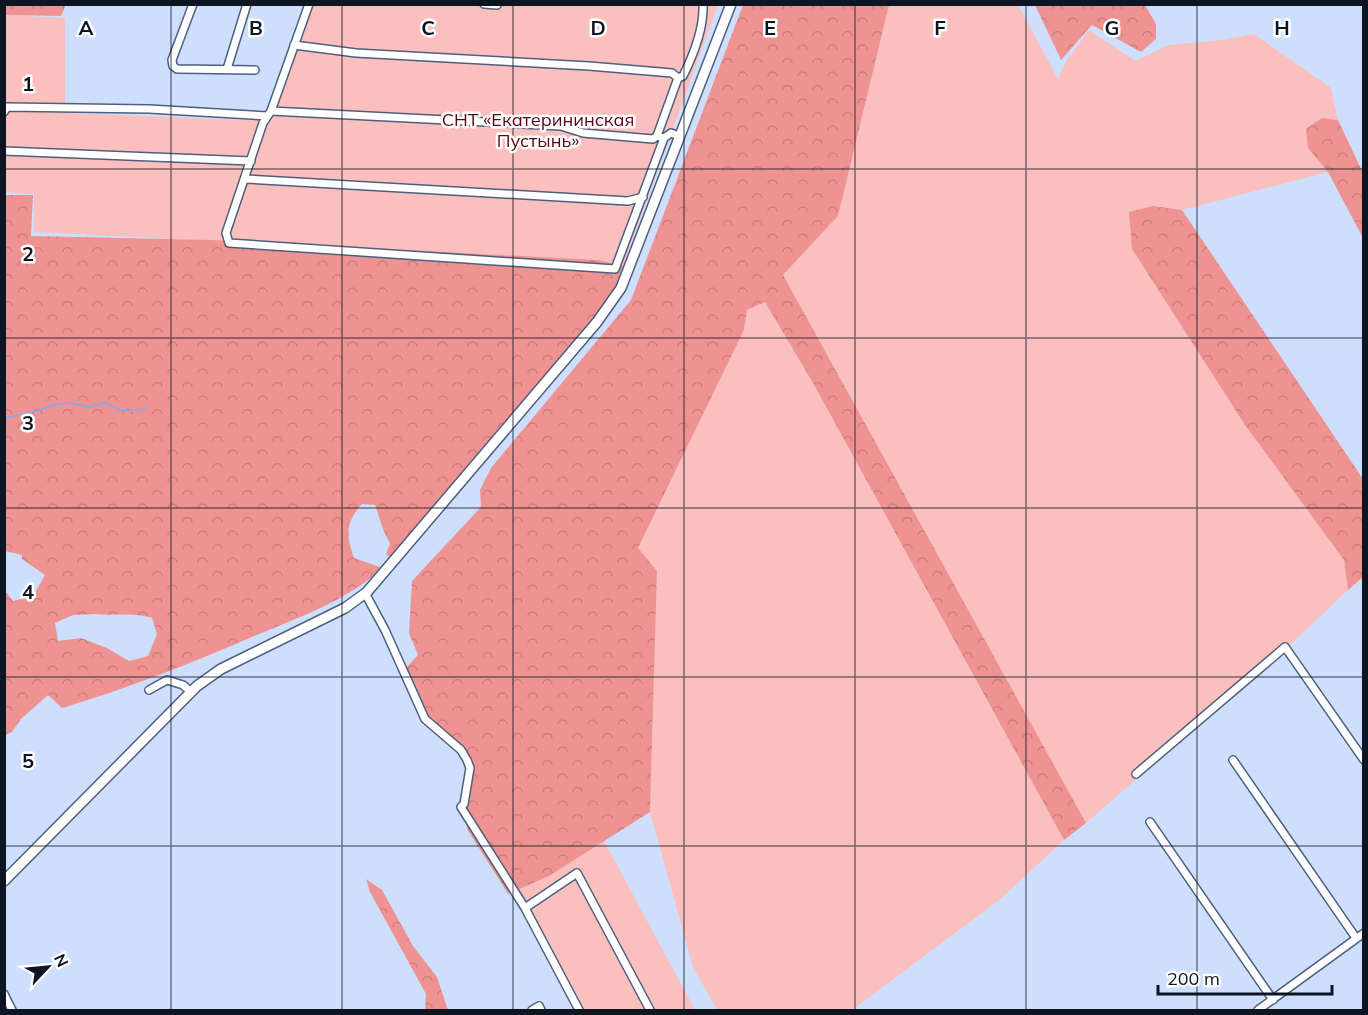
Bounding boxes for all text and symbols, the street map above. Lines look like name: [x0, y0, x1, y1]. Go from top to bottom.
text: A: [79, 15, 94, 40]
text: B: [249, 15, 263, 40]
text: C: [421, 15, 435, 40]
text: D: [590, 15, 606, 40]
text: E: [764, 15, 776, 40]
text: F: [934, 15, 946, 40]
text: G: [1105, 15, 1119, 40]
text: H: [1274, 15, 1290, 40]
text: 1: [22, 71, 34, 96]
park label: СНТ «Екатерининская Пустынь»: [442, 108, 634, 152]
text: 2: [22, 241, 34, 266]
text: 3: [22, 410, 34, 435]
text: 4: [22, 579, 34, 604]
text: 5: [22, 748, 34, 773]
north arrow: [18, 937, 78, 997]
text: N: [50, 951, 73, 970]
scale bar: [1158, 958, 1332, 996]
text: 200 m: [1167, 967, 1220, 990]

